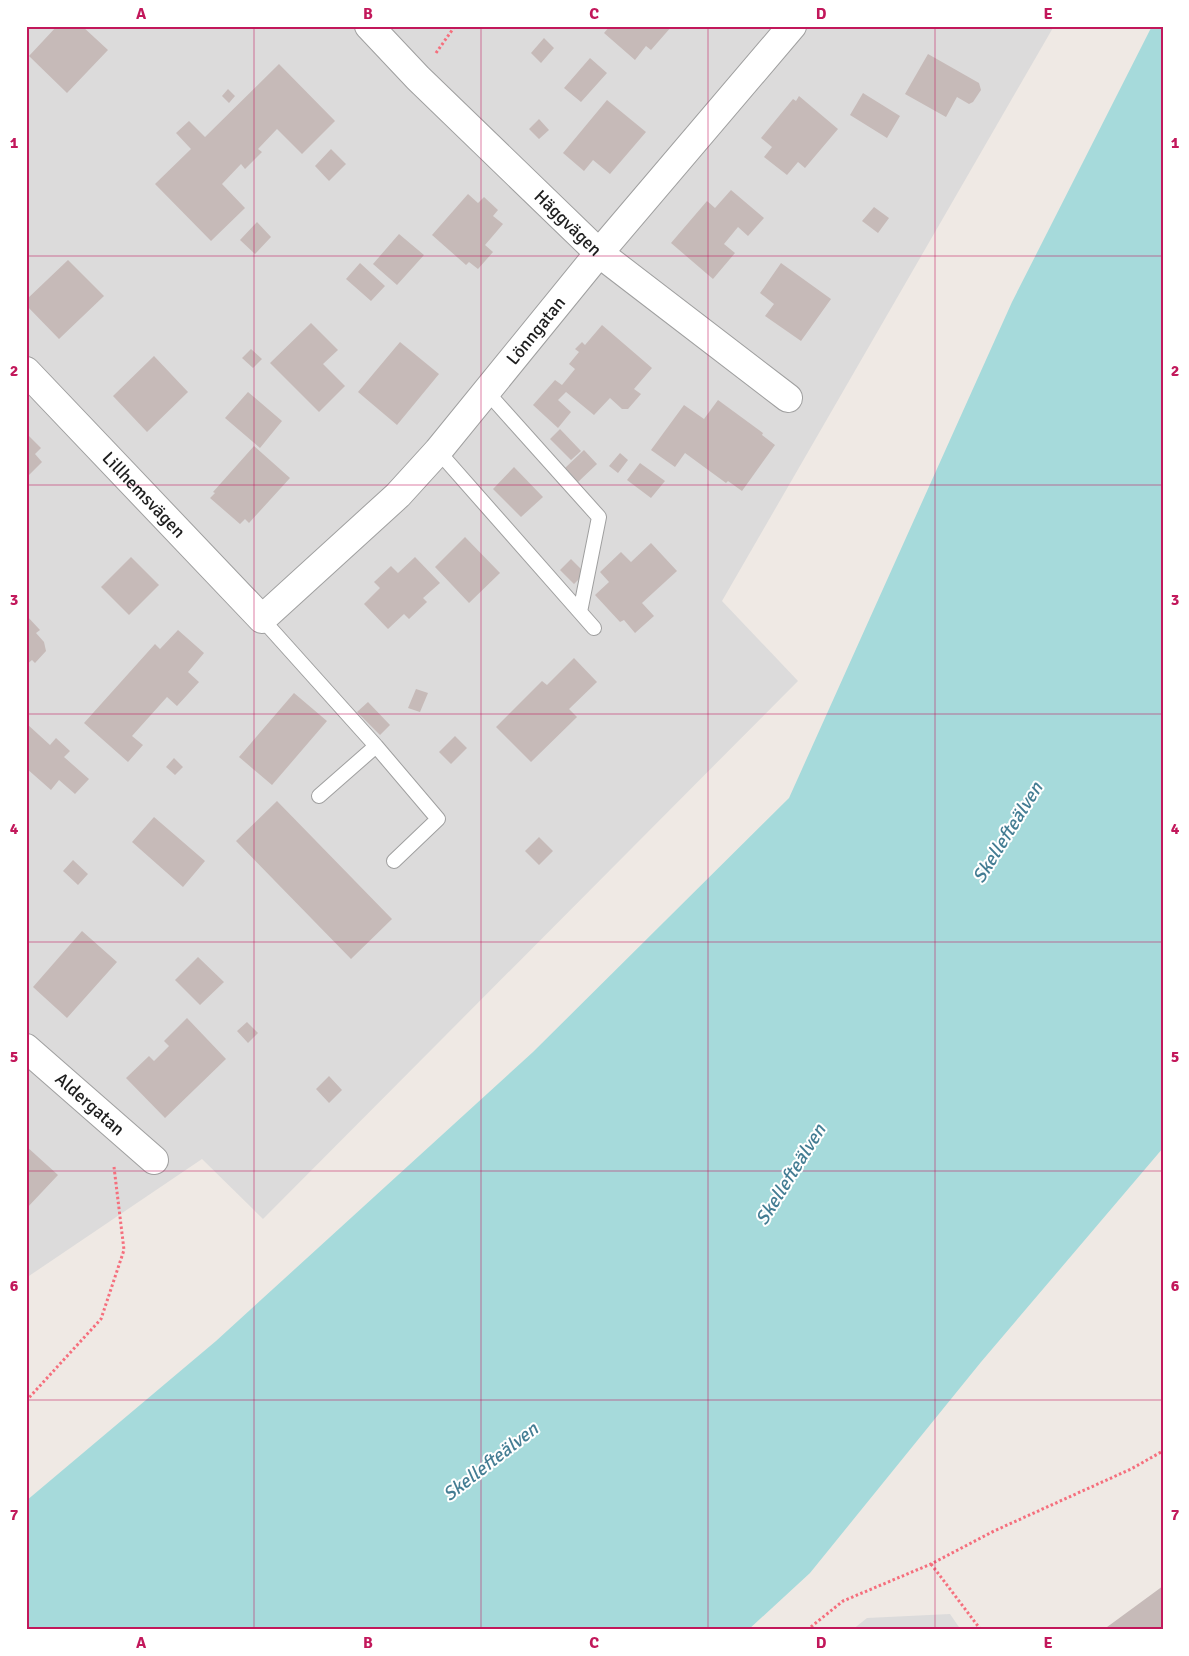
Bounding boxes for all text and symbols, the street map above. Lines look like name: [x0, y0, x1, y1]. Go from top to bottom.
text: A: [136, 4, 147, 24]
text: B: [363, 4, 373, 24]
text: C: [589, 4, 599, 24]
text: D: [816, 4, 827, 24]
text: E: [1043, 4, 1053, 24]
text: 1: [10, 133, 19, 153]
text: 1: [1171, 133, 1180, 153]
street label: Häggvägen: [529, 185, 606, 261]
street label: Lönngatan: [502, 292, 570, 369]
text: 2: [10, 361, 18, 381]
text: 2: [1171, 361, 1179, 381]
street label: Lillhemsvägen: [98, 447, 190, 543]
text: 3: [10, 590, 18, 610]
text: 3: [1171, 590, 1179, 610]
water label: Skellefteälven: [967, 777, 1049, 887]
text: 4: [10, 819, 19, 839]
text: 4: [1171, 819, 1180, 839]
text: 5: [10, 1047, 18, 1067]
text: 5: [1171, 1047, 1179, 1067]
street label: Aldergatan: [51, 1068, 129, 1140]
water label: Skellefteälven: [750, 1119, 832, 1229]
text: 6: [10, 1276, 19, 1296]
text: 6: [1171, 1276, 1180, 1296]
water label: Skellefteälven: [438, 1417, 544, 1506]
text: 7: [10, 1505, 19, 1525]
text: 7: [1171, 1505, 1180, 1525]
text: A: [136, 1633, 147, 1653]
text: B: [363, 1633, 373, 1653]
text: C: [589, 1633, 599, 1653]
text: D: [816, 1633, 827, 1653]
text: E: [1043, 1633, 1053, 1653]

